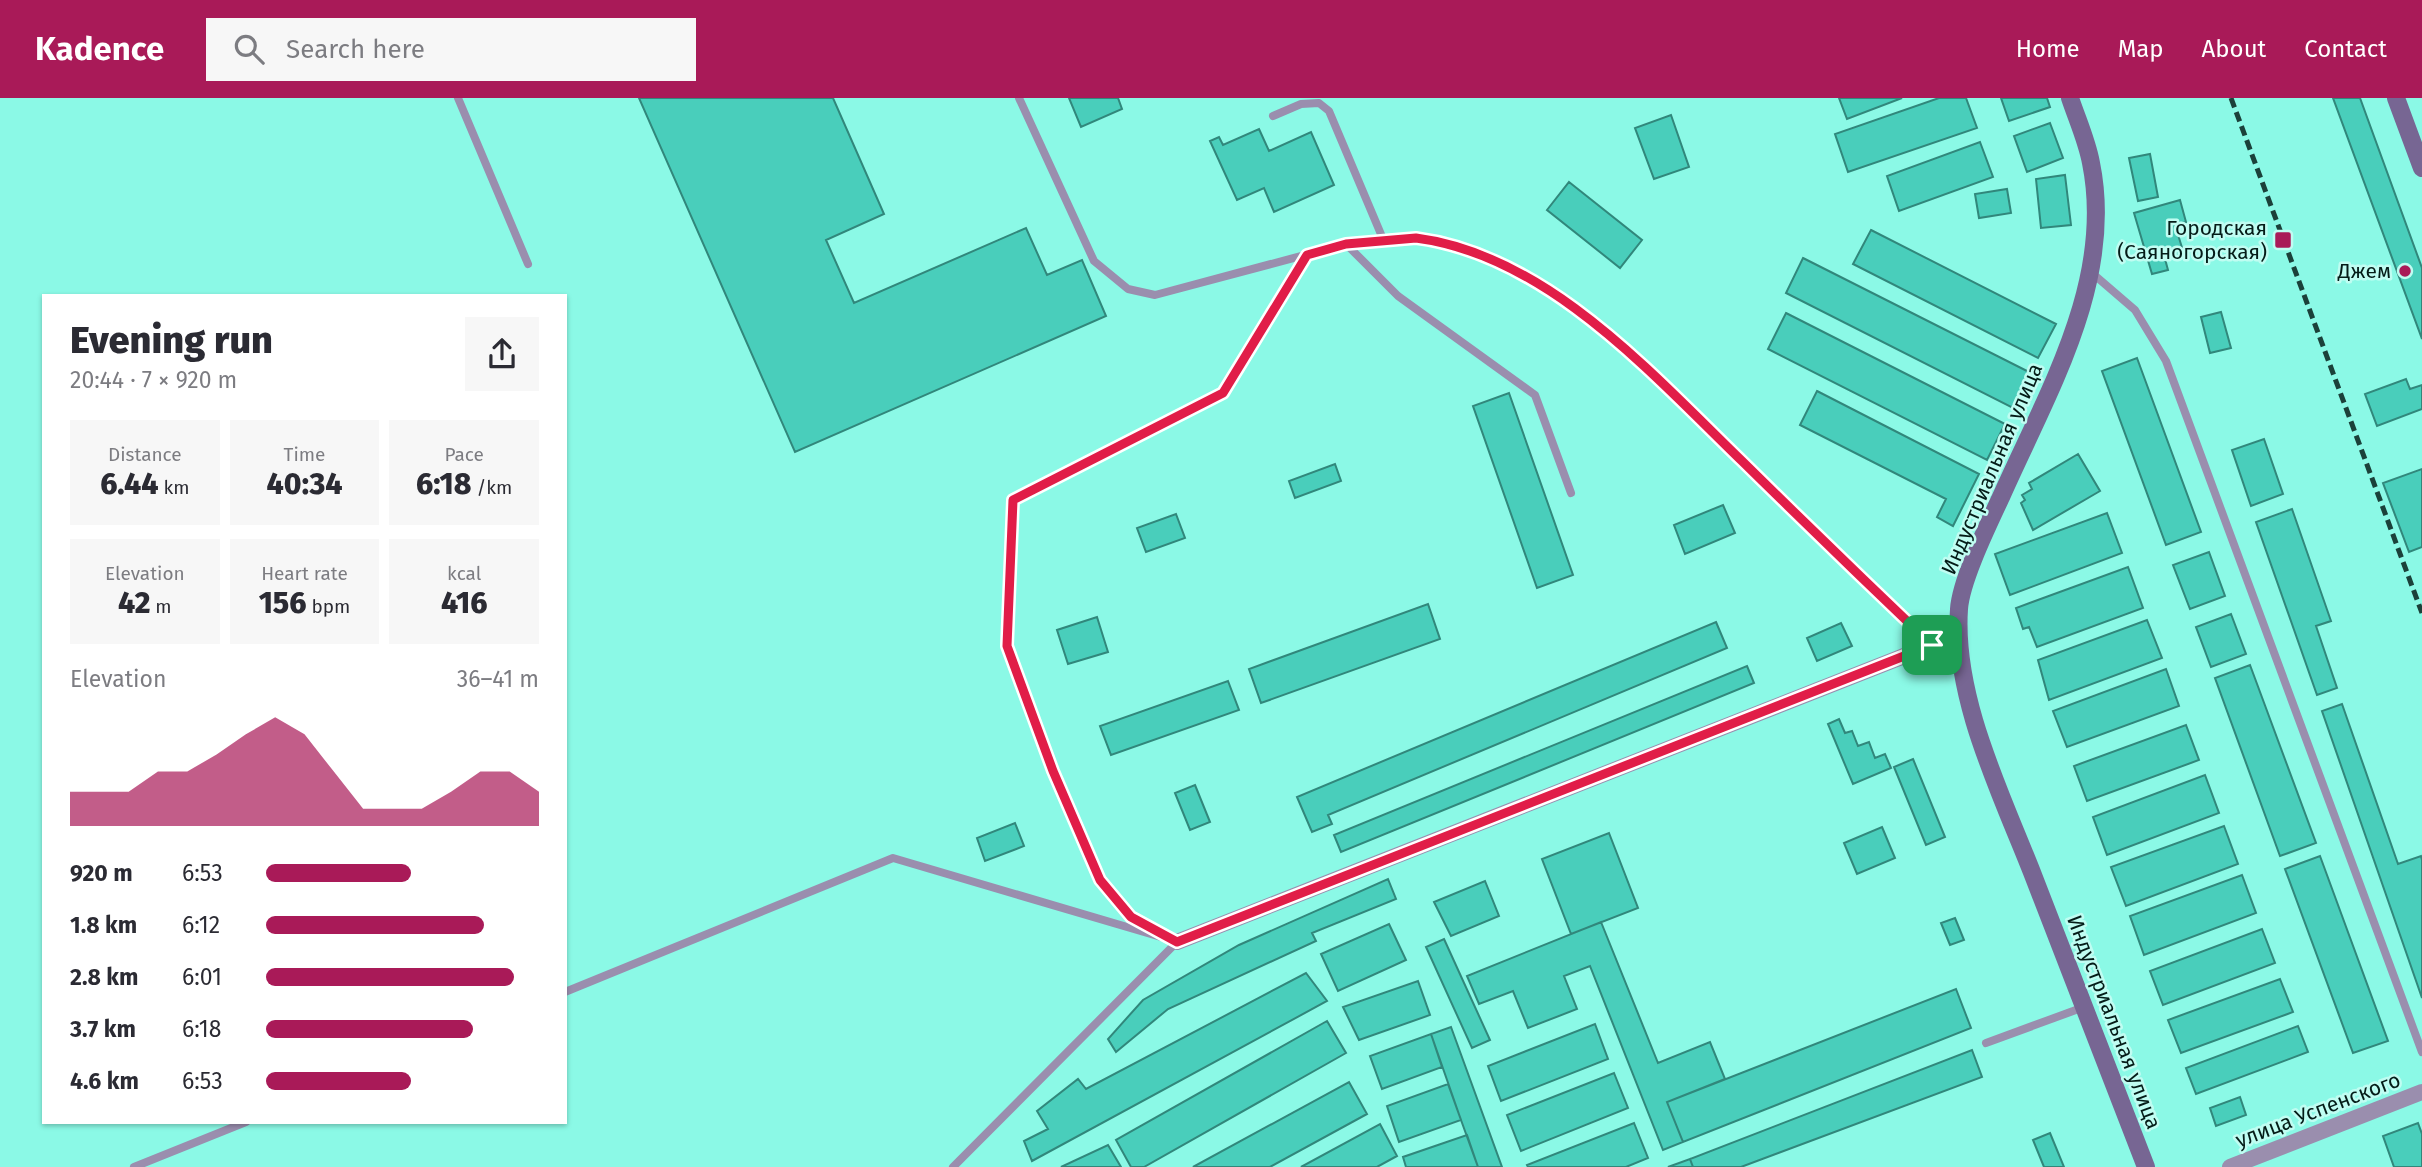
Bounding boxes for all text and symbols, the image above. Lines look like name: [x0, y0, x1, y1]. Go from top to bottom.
search box: [206, 18, 696, 81]
text: Kadence: [35, 29, 164, 69]
icon: search: [230, 30, 268, 68]
text: Search here: [286, 34, 425, 65]
text: Home: [2016, 35, 2080, 63]
text: Map: [2118, 35, 2164, 63]
text: About: [2202, 35, 2266, 63]
text: Contact: [2304, 35, 2387, 63]
place label: Городская (Саяногорская): [2117, 215, 2267, 265]
marker: Городская (Саяногорская): [2273, 230, 2293, 250]
place label: Джем: [2337, 258, 2391, 284]
marker: Джем: [2397, 263, 2413, 279]
text: Evening run: [70, 317, 273, 363]
button: share: [465, 317, 539, 391]
street label: Индустриальная улица: [1936, 359, 2048, 579]
text: 20:44 · 7 × 920 m: [70, 366, 237, 394]
text: Distance: [108, 443, 182, 466]
text: Time: [284, 443, 325, 466]
text: Pace: [444, 443, 484, 466]
text: 6.44: [100, 466, 158, 502]
text: 40:34: [267, 466, 342, 502]
text: 6:18: [416, 466, 471, 502]
text: km: [158, 476, 190, 499]
text: /km: [471, 476, 512, 499]
text: Elevation: [105, 562, 185, 585]
text: Heart rate: [261, 562, 348, 585]
text: kcal: [447, 562, 481, 585]
text: 42: [118, 585, 150, 621]
text: 156: [259, 585, 306, 621]
text: 416: [441, 585, 487, 621]
text: m: [150, 595, 172, 618]
text: bpm: [306, 595, 350, 618]
pin: [1902, 615, 1962, 675]
icon: arrive: [1913, 626, 1951, 664]
text: Elevation: [70, 665, 166, 693]
text: 36–41 m: [457, 665, 539, 693]
text: 920 m: [70, 859, 133, 887]
text: 6:53: [182, 859, 223, 887]
text: 1.8 km: [70, 911, 137, 939]
text: 6:12: [182, 911, 220, 939]
street label: Индустриальная улица: [2061, 911, 2167, 1133]
text: 2.8 km: [70, 963, 138, 991]
text: 6:01: [182, 963, 222, 991]
text: 3.7 km: [70, 1015, 136, 1043]
text: 6:18: [182, 1015, 222, 1043]
text: 4.6 km: [70, 1067, 139, 1095]
text: 6:53: [182, 1067, 223, 1095]
street label: улица Успенского: [2232, 1067, 2404, 1153]

